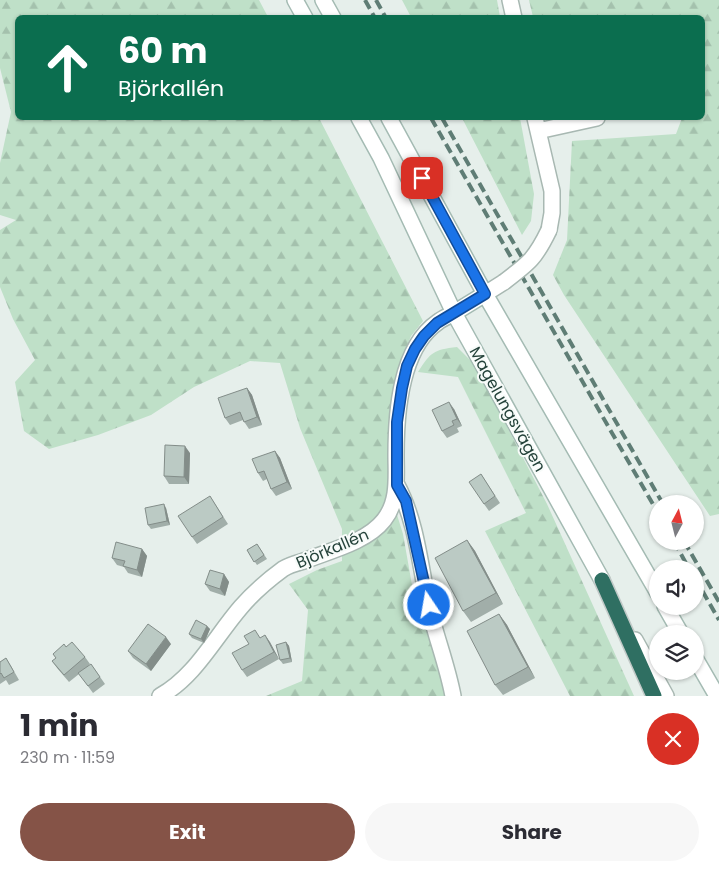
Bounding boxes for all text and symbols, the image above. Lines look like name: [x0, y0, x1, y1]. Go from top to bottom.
text: 60 m: [118, 26, 208, 75]
icon: ahead: [35, 35, 100, 100]
text: Björkallén: [118, 73, 224, 104]
pin: [401, 157, 443, 199]
icon: arrive: [408, 164, 436, 192]
street label: Magelungsvägen: [464, 343, 551, 476]
north arrow: [649, 495, 704, 550]
map controls: [649, 495, 704, 680]
street label: Björkallén: [292, 523, 372, 574]
button: sound: [649, 560, 704, 615]
position arrow: [402, 578, 454, 630]
button: layers: [649, 625, 704, 680]
text: 1 min: [20, 704, 98, 747]
button: close: [647, 713, 699, 765]
text: 230 m · 11:59: [20, 746, 115, 769]
button: Exit: [20, 803, 355, 861]
button: Share: [365, 803, 699, 861]

